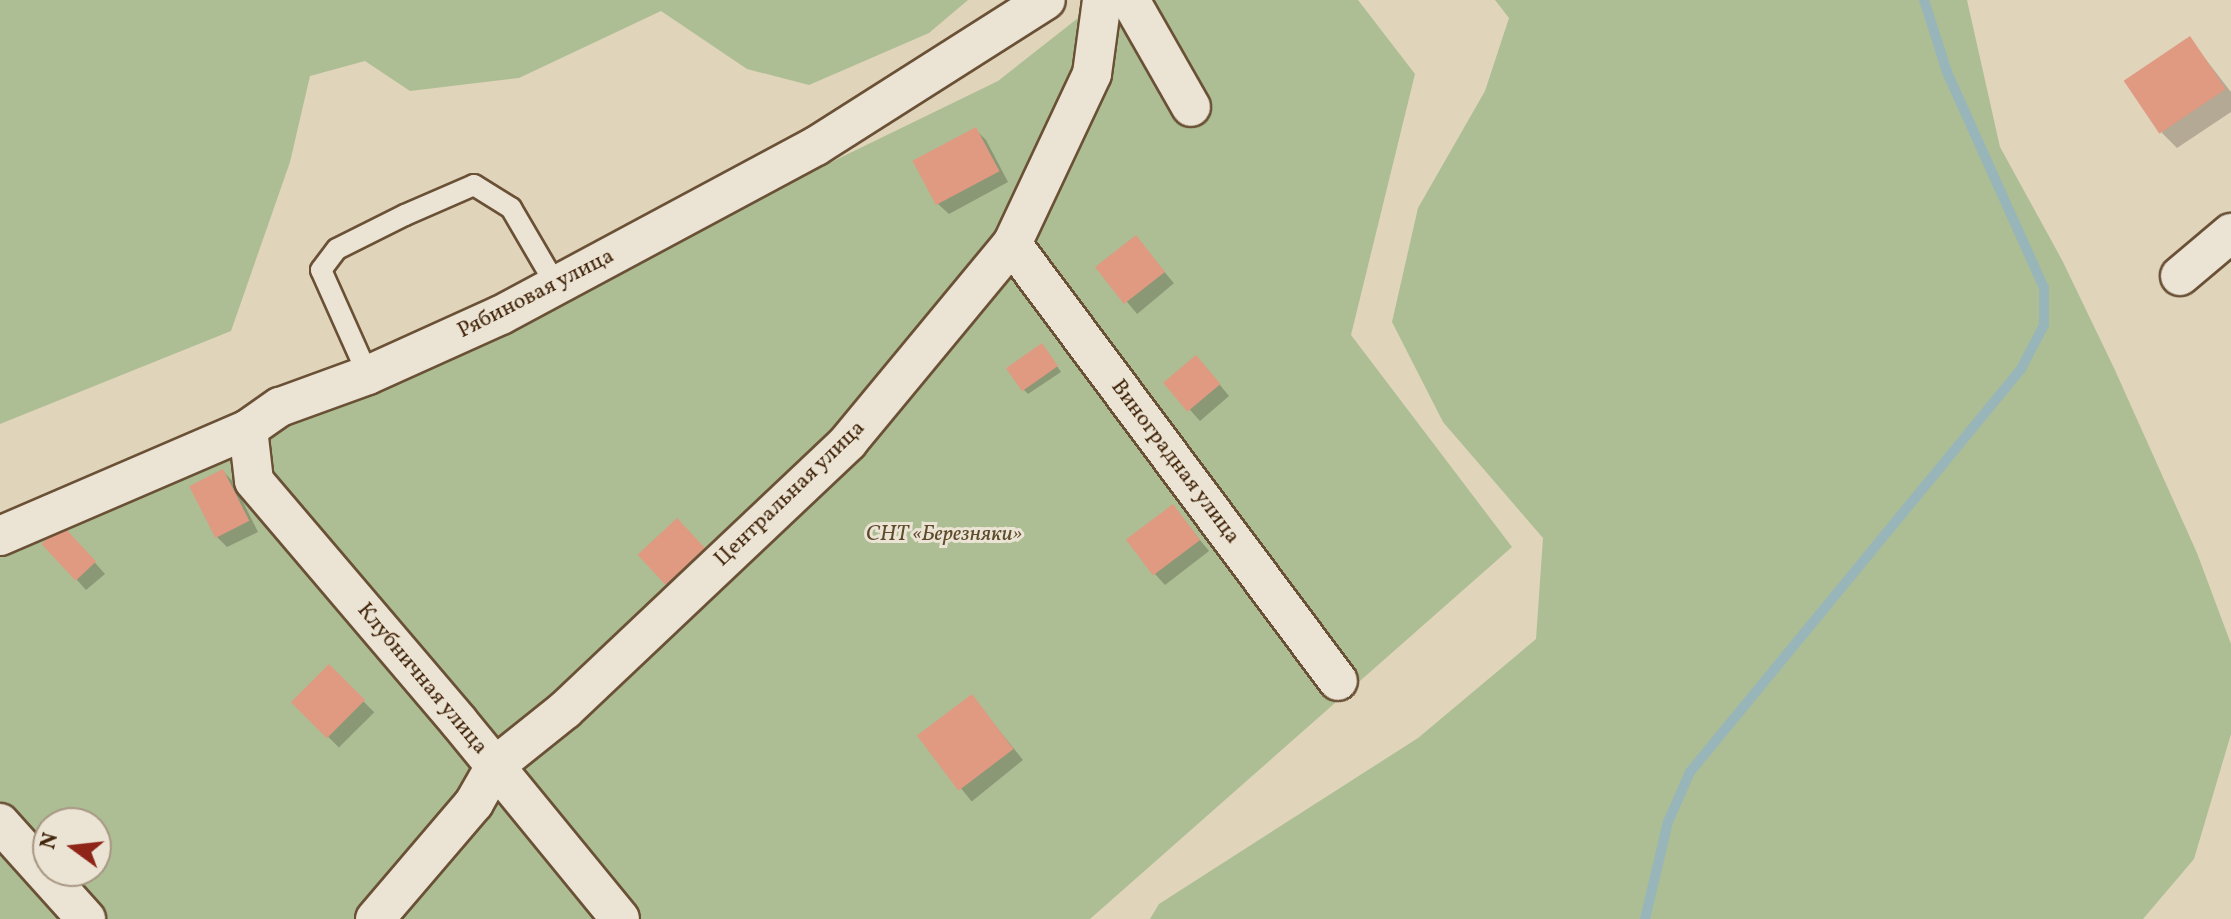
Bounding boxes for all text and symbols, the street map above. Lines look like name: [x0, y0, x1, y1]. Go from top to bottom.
street label: Рябиновая улица: [453, 243, 619, 345]
street label: Виноградная улица: [1104, 374, 1246, 550]
street label: Центральная улица: [709, 415, 871, 573]
park label: СНТ «Березняки»: [866, 522, 1022, 548]
street label: Клубничная улица: [351, 598, 493, 760]
north arrow: [32, 807, 112, 887]
text: N: [33, 829, 67, 853]

